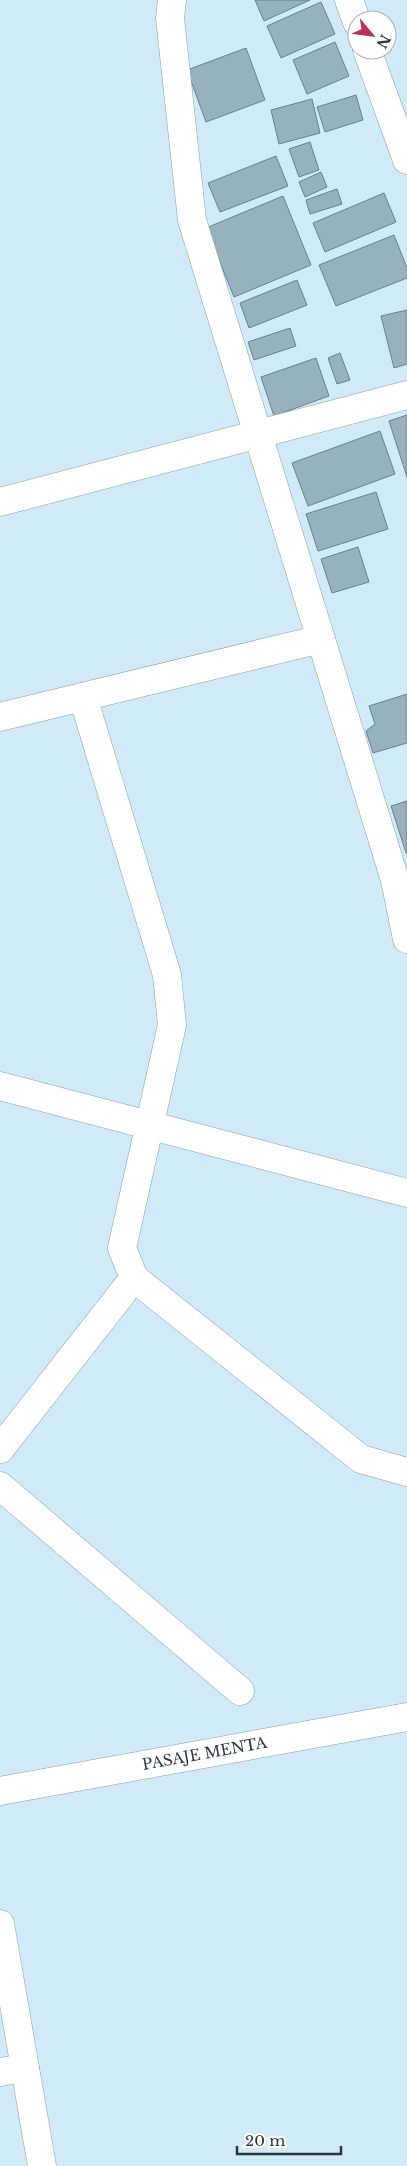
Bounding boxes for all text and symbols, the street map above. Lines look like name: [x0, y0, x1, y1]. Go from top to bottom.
north arrow: [347, 10, 397, 60]
text: N: [372, 31, 394, 51]
street label: PASAJE MENTA: [141, 1733, 269, 1774]
scale bar: [237, 2124, 341, 2156]
text: 20 m: [245, 2131, 285, 2150]

